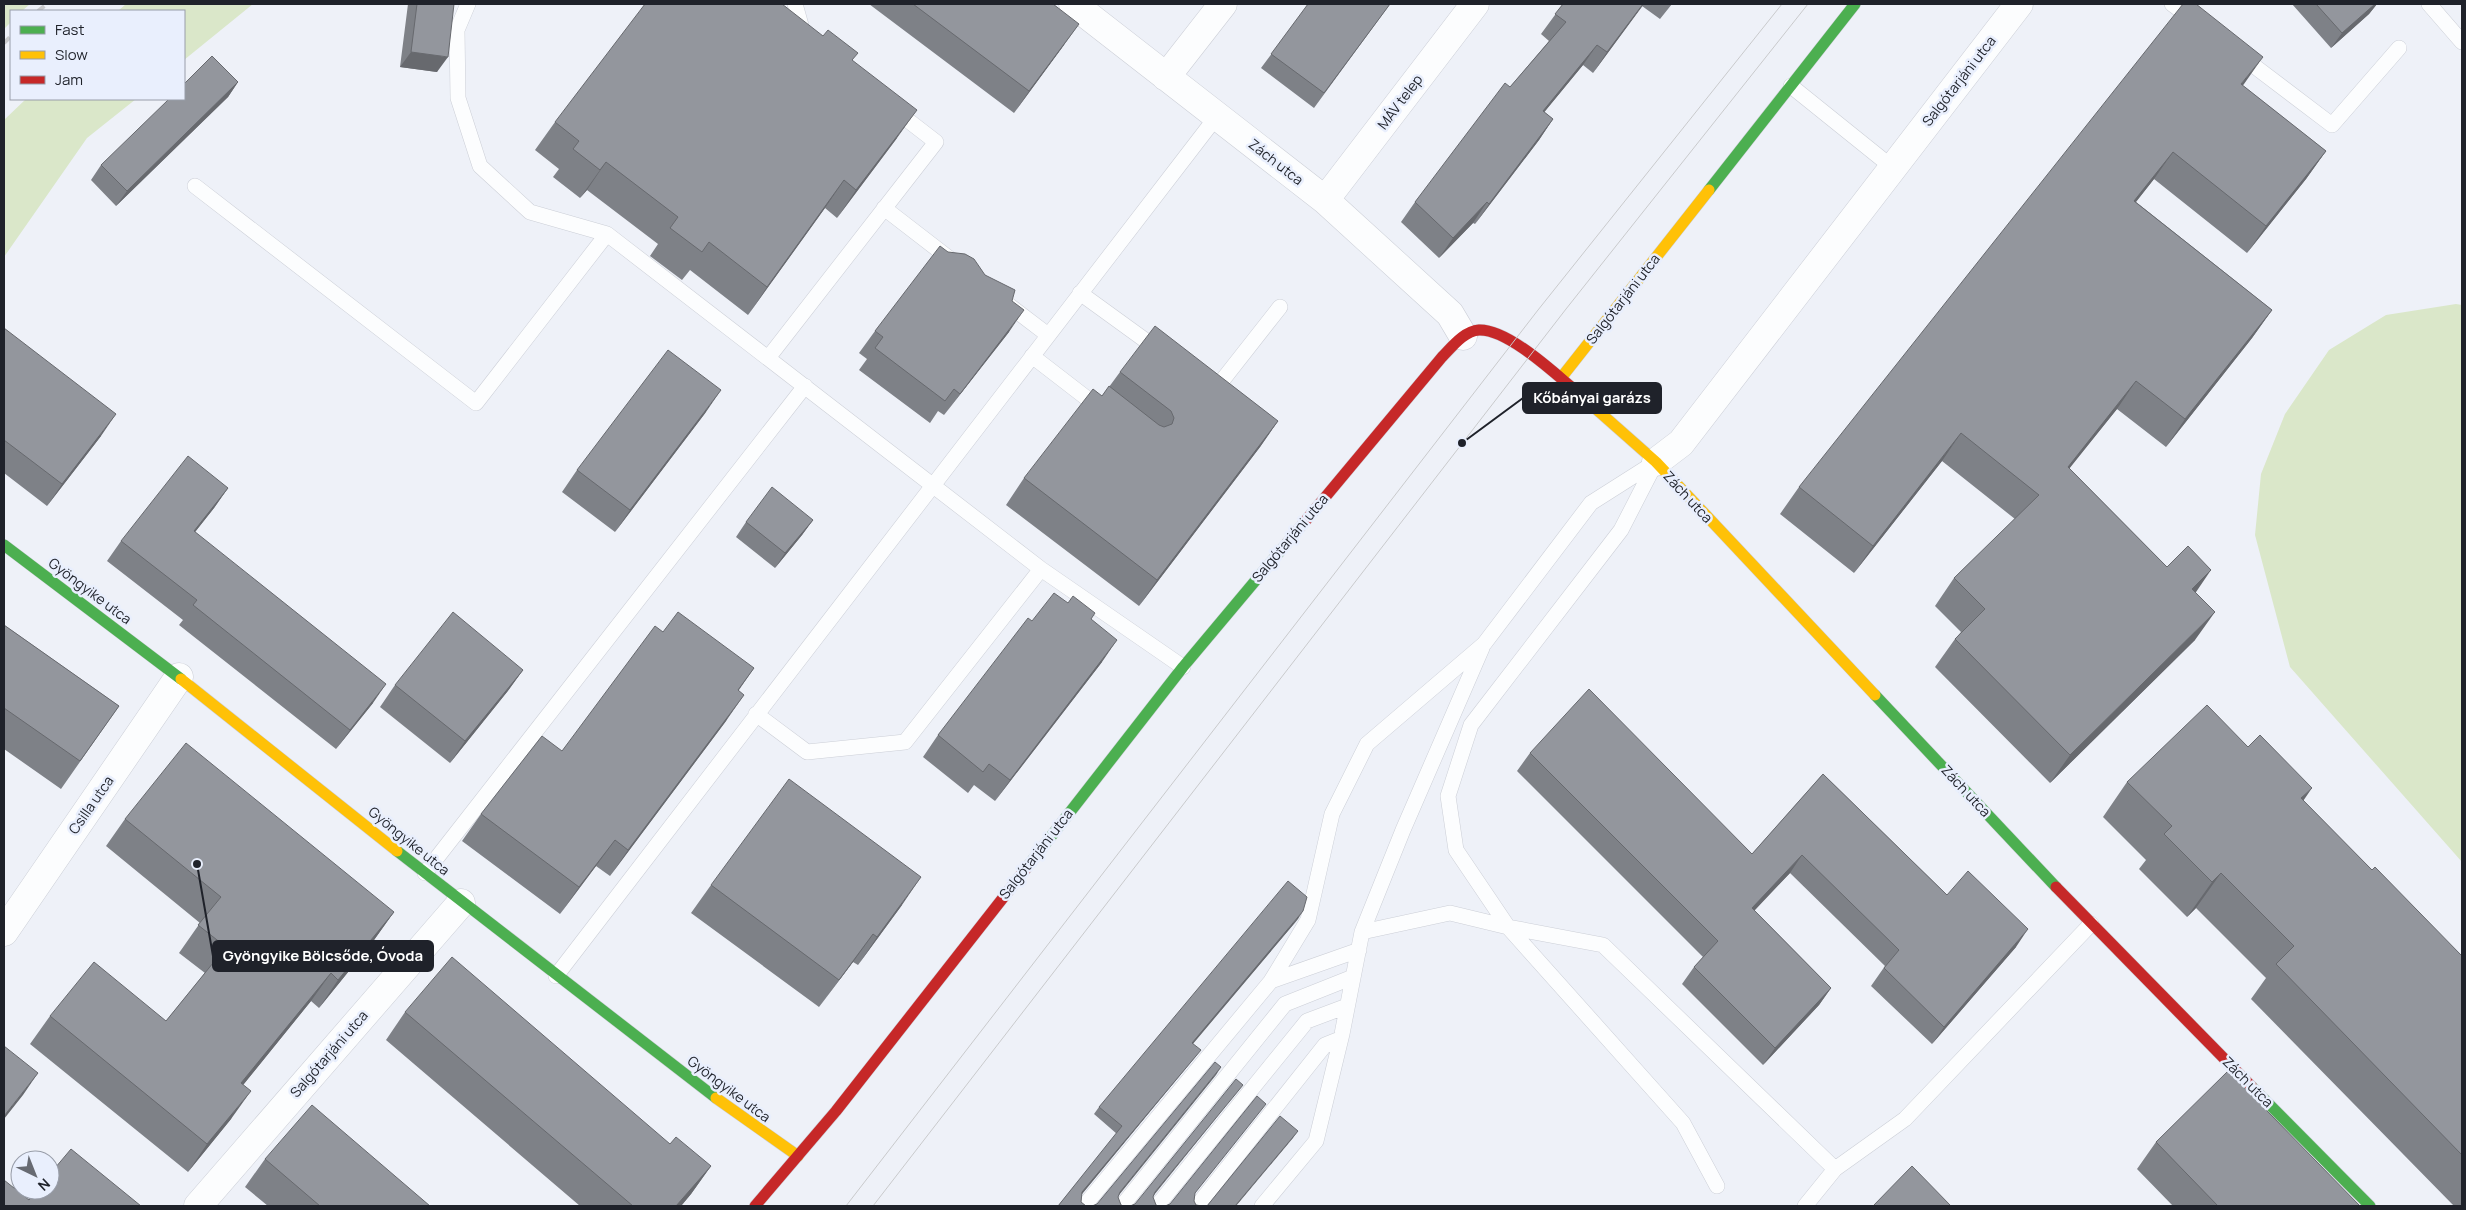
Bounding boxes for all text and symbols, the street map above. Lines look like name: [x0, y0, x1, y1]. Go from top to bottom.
legend: [10, 10, 185, 100]
text: Fast: [55, 19, 84, 40]
street label: Salgótarjáni utca: [1917, 32, 2000, 130]
text: Slow: [55, 44, 88, 65]
text: Jam: [55, 69, 83, 90]
street label: MÁV telep: [1373, 70, 1426, 133]
street label: Zách utca: [1245, 134, 1308, 189]
street label: Salgótarjáni utca: [1581, 250, 1664, 348]
callout: Kőbányai garázs: [1523, 383, 1661, 413]
text: Kőbányai garázs: [1533, 387, 1651, 408]
street label: Zách utca: [1659, 467, 1717, 527]
street label: Salgótarjáni utca: [1247, 490, 1332, 586]
street label: Gyöngyike utca: [45, 553, 136, 628]
street label: Zách utca: [1937, 761, 1995, 821]
street label: Csilla utca: [64, 772, 118, 838]
street label: Gyöngyike utca: [365, 802, 454, 879]
street label: Salgótarjáni utca: [994, 805, 1077, 903]
callout: Gyöngyike Bölcsőde, Óvoda: [213, 941, 433, 971]
text: Gyöngyike Bölcsőde, Óvoda: [223, 945, 423, 966]
street label: Salgótarjáni utca: [286, 1006, 372, 1101]
street label: Gyöngyike utca: [684, 1051, 775, 1126]
street label: Zách utca: [2219, 1052, 2278, 1111]
north arrow: [10, 1150, 60, 1200]
text: N: [34, 1174, 54, 1195]

